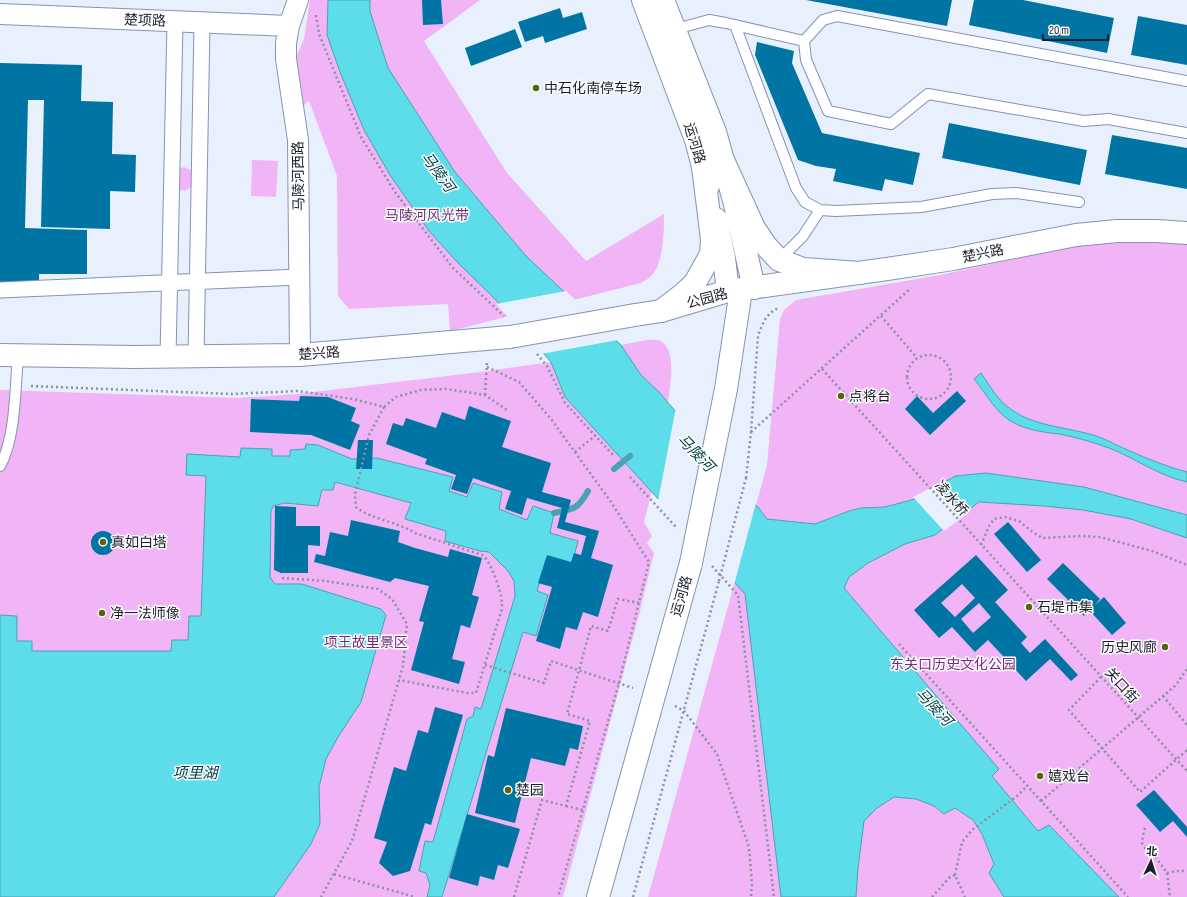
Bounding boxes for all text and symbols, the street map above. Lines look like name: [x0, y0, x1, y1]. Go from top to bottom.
street label: 楚项路: [124, 11, 166, 30]
scale bar: [1043, 16, 1108, 42]
text: 20 m: [1049, 23, 1069, 38]
place label: 中石化南停车场: [544, 80, 642, 97]
marker: 中石化南停车场: [531, 83, 541, 93]
street label: 运河路: [680, 121, 709, 166]
street label: 马陵河西路: [289, 141, 308, 211]
water label: 马陵河: [417, 149, 460, 199]
park label: 马陵河风光带: [385, 207, 469, 224]
street label: 楚兴路: [961, 241, 1005, 266]
street label: 公园路: [685, 285, 730, 312]
street label: 楚兴路: [297, 344, 341, 363]
place label: 点将台: [849, 388, 891, 405]
marker: 点将台: [836, 391, 846, 401]
water label: 马陵河: [673, 431, 720, 478]
street label: 凌水桥: [931, 477, 972, 520]
place label: 真如白塔: [111, 534, 167, 551]
marker: 真如白塔: [98, 537, 108, 547]
street label: 运河路: [668, 574, 695, 619]
place label: 石堤市集: [1037, 599, 1093, 616]
marker: 石堤市集: [1024, 602, 1034, 612]
place label: 净一法师像: [110, 605, 180, 622]
marker: 净一法师像: [97, 608, 107, 618]
park label: 项王故里景区: [324, 634, 408, 651]
place label: 历史风廊: [1101, 639, 1157, 656]
marker: 历史风廊: [1160, 642, 1170, 652]
park label: 东关口历史文化公园: [890, 656, 1016, 673]
street label: 关口街: [1101, 664, 1142, 707]
water label: 马陵河: [911, 684, 958, 732]
water label: 项里湖: [172, 764, 219, 783]
place label: 嬉戏台: [1048, 768, 1090, 785]
marker: 嬉戏台: [1035, 771, 1045, 781]
place label: 楚园: [516, 782, 544, 799]
marker: 楚园: [503, 785, 513, 795]
north arrow: [1131, 841, 1171, 881]
text: 北: [1146, 845, 1158, 858]

